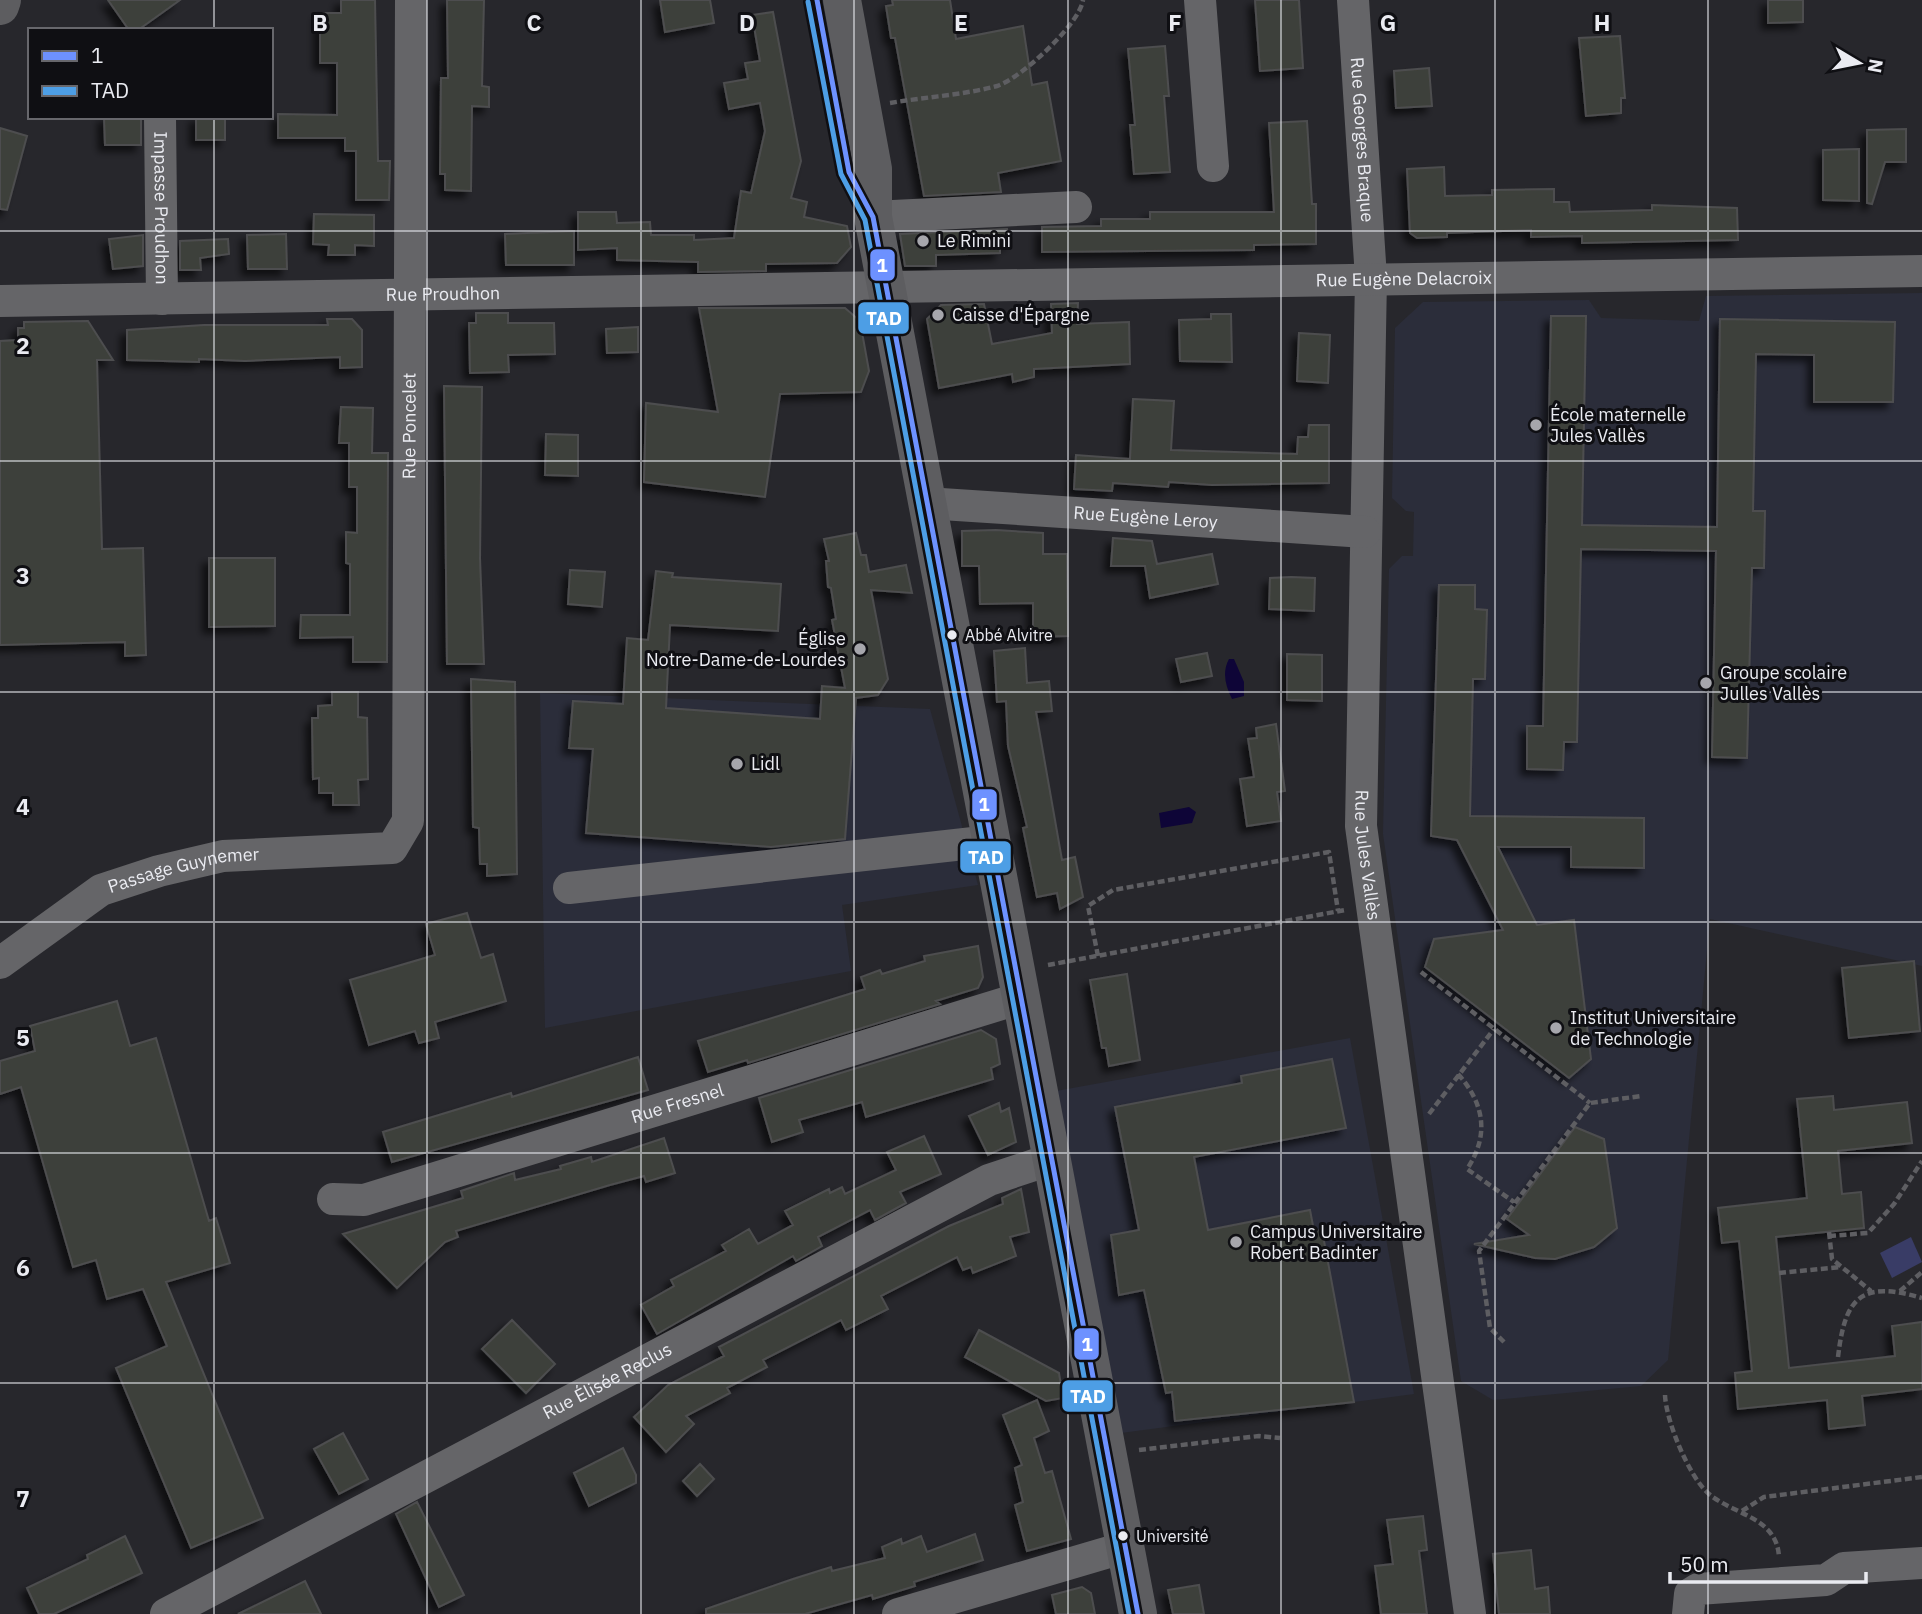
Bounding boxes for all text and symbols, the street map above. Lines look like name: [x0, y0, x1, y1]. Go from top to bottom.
text: B: [312, 7, 328, 37]
text: C: [527, 7, 542, 37]
text: D: [739, 7, 755, 37]
text: E: [954, 7, 968, 37]
text: F: [1168, 7, 1182, 37]
text: G: [1380, 7, 1396, 37]
text: H: [1594, 7, 1610, 37]
legend: [28, 28, 273, 119]
north arrow: [1824, 28, 1894, 98]
text: 1: [91, 41, 104, 69]
street label: Rue Georges Braque: [1346, 56, 1379, 223]
text: N: [1863, 57, 1889, 75]
text: TAD: [91, 76, 129, 104]
street label: Impasse Proudhon: [149, 131, 174, 285]
place label: Le Rimini: [937, 229, 1011, 252]
marker: Le Rimini: [915, 233, 931, 249]
line badge: 1: [869, 248, 896, 282]
text: 1: [876, 253, 888, 277]
street label: Rue Eugène Delacroix: [1316, 266, 1492, 291]
street label: Rue Proudhon: [386, 281, 500, 306]
line badge: TAD: [857, 301, 910, 335]
place label: Caisse d'Épargne: [952, 303, 1090, 326]
text: TAD: [866, 306, 902, 330]
marker: Caisse d'Épargne: [930, 307, 946, 323]
text: 2: [16, 330, 30, 360]
street label: Rue Poncelet: [397, 373, 421, 479]
place label: École maternelle Jules Vallès: [1550, 403, 1686, 447]
marker: École maternelle Jules Vallès: [1528, 417, 1544, 433]
street label: Rue Eugène Leroy: [1073, 501, 1218, 533]
text: 3: [16, 560, 30, 590]
place label: Abbé Alvitre: [965, 625, 1053, 645]
place label: Église Notre-Dame-de-Lourdes: [646, 627, 846, 671]
marker: Abbé Alvitre: [945, 628, 959, 642]
marker: Église Notre-Dame-de-Lourdes: [852, 641, 868, 657]
place label: Groupe scolaire Julles Vallès: [1720, 661, 1847, 705]
marker: Groupe scolaire Julles Vallès: [1698, 675, 1714, 691]
place label: Lidl: [751, 752, 780, 775]
marker: Lidl: [729, 756, 745, 772]
line badge: 1: [971, 788, 998, 821]
street label: Rue Jules Vallès: [1350, 789, 1386, 922]
text: 4: [16, 791, 30, 821]
text: 1: [978, 792, 990, 816]
line badge: TAD: [959, 840, 1012, 874]
street label: Passage Guynemer: [105, 842, 260, 898]
text: TAD: [968, 845, 1004, 869]
place label: Institut Universitaire de Technologie: [1570, 1006, 1736, 1050]
marker: Institut Universitaire de Technologie: [1548, 1020, 1564, 1036]
text: 5: [16, 1022, 30, 1052]
street label: Rue Fresnel: [628, 1078, 727, 1128]
place label: Campus Universitaire Robert Badinter: [1250, 1220, 1423, 1264]
marker: Campus Universitaire Robert Badinter: [1228, 1234, 1244, 1250]
text: 6: [16, 1252, 30, 1282]
line badge: 1: [1073, 1327, 1100, 1361]
text: 1: [1081, 1332, 1093, 1356]
street label: Rue Élisée Reclus: [539, 1337, 676, 1424]
line badge: TAD: [1061, 1379, 1114, 1413]
text: TAD: [1070, 1384, 1106, 1408]
text: 7: [16, 1483, 30, 1513]
place label: Université: [1136, 1526, 1209, 1546]
marker: Université: [1116, 1529, 1130, 1543]
scale bar: [1670, 1540, 1866, 1584]
text: 50 m: [1680, 1550, 1729, 1578]

